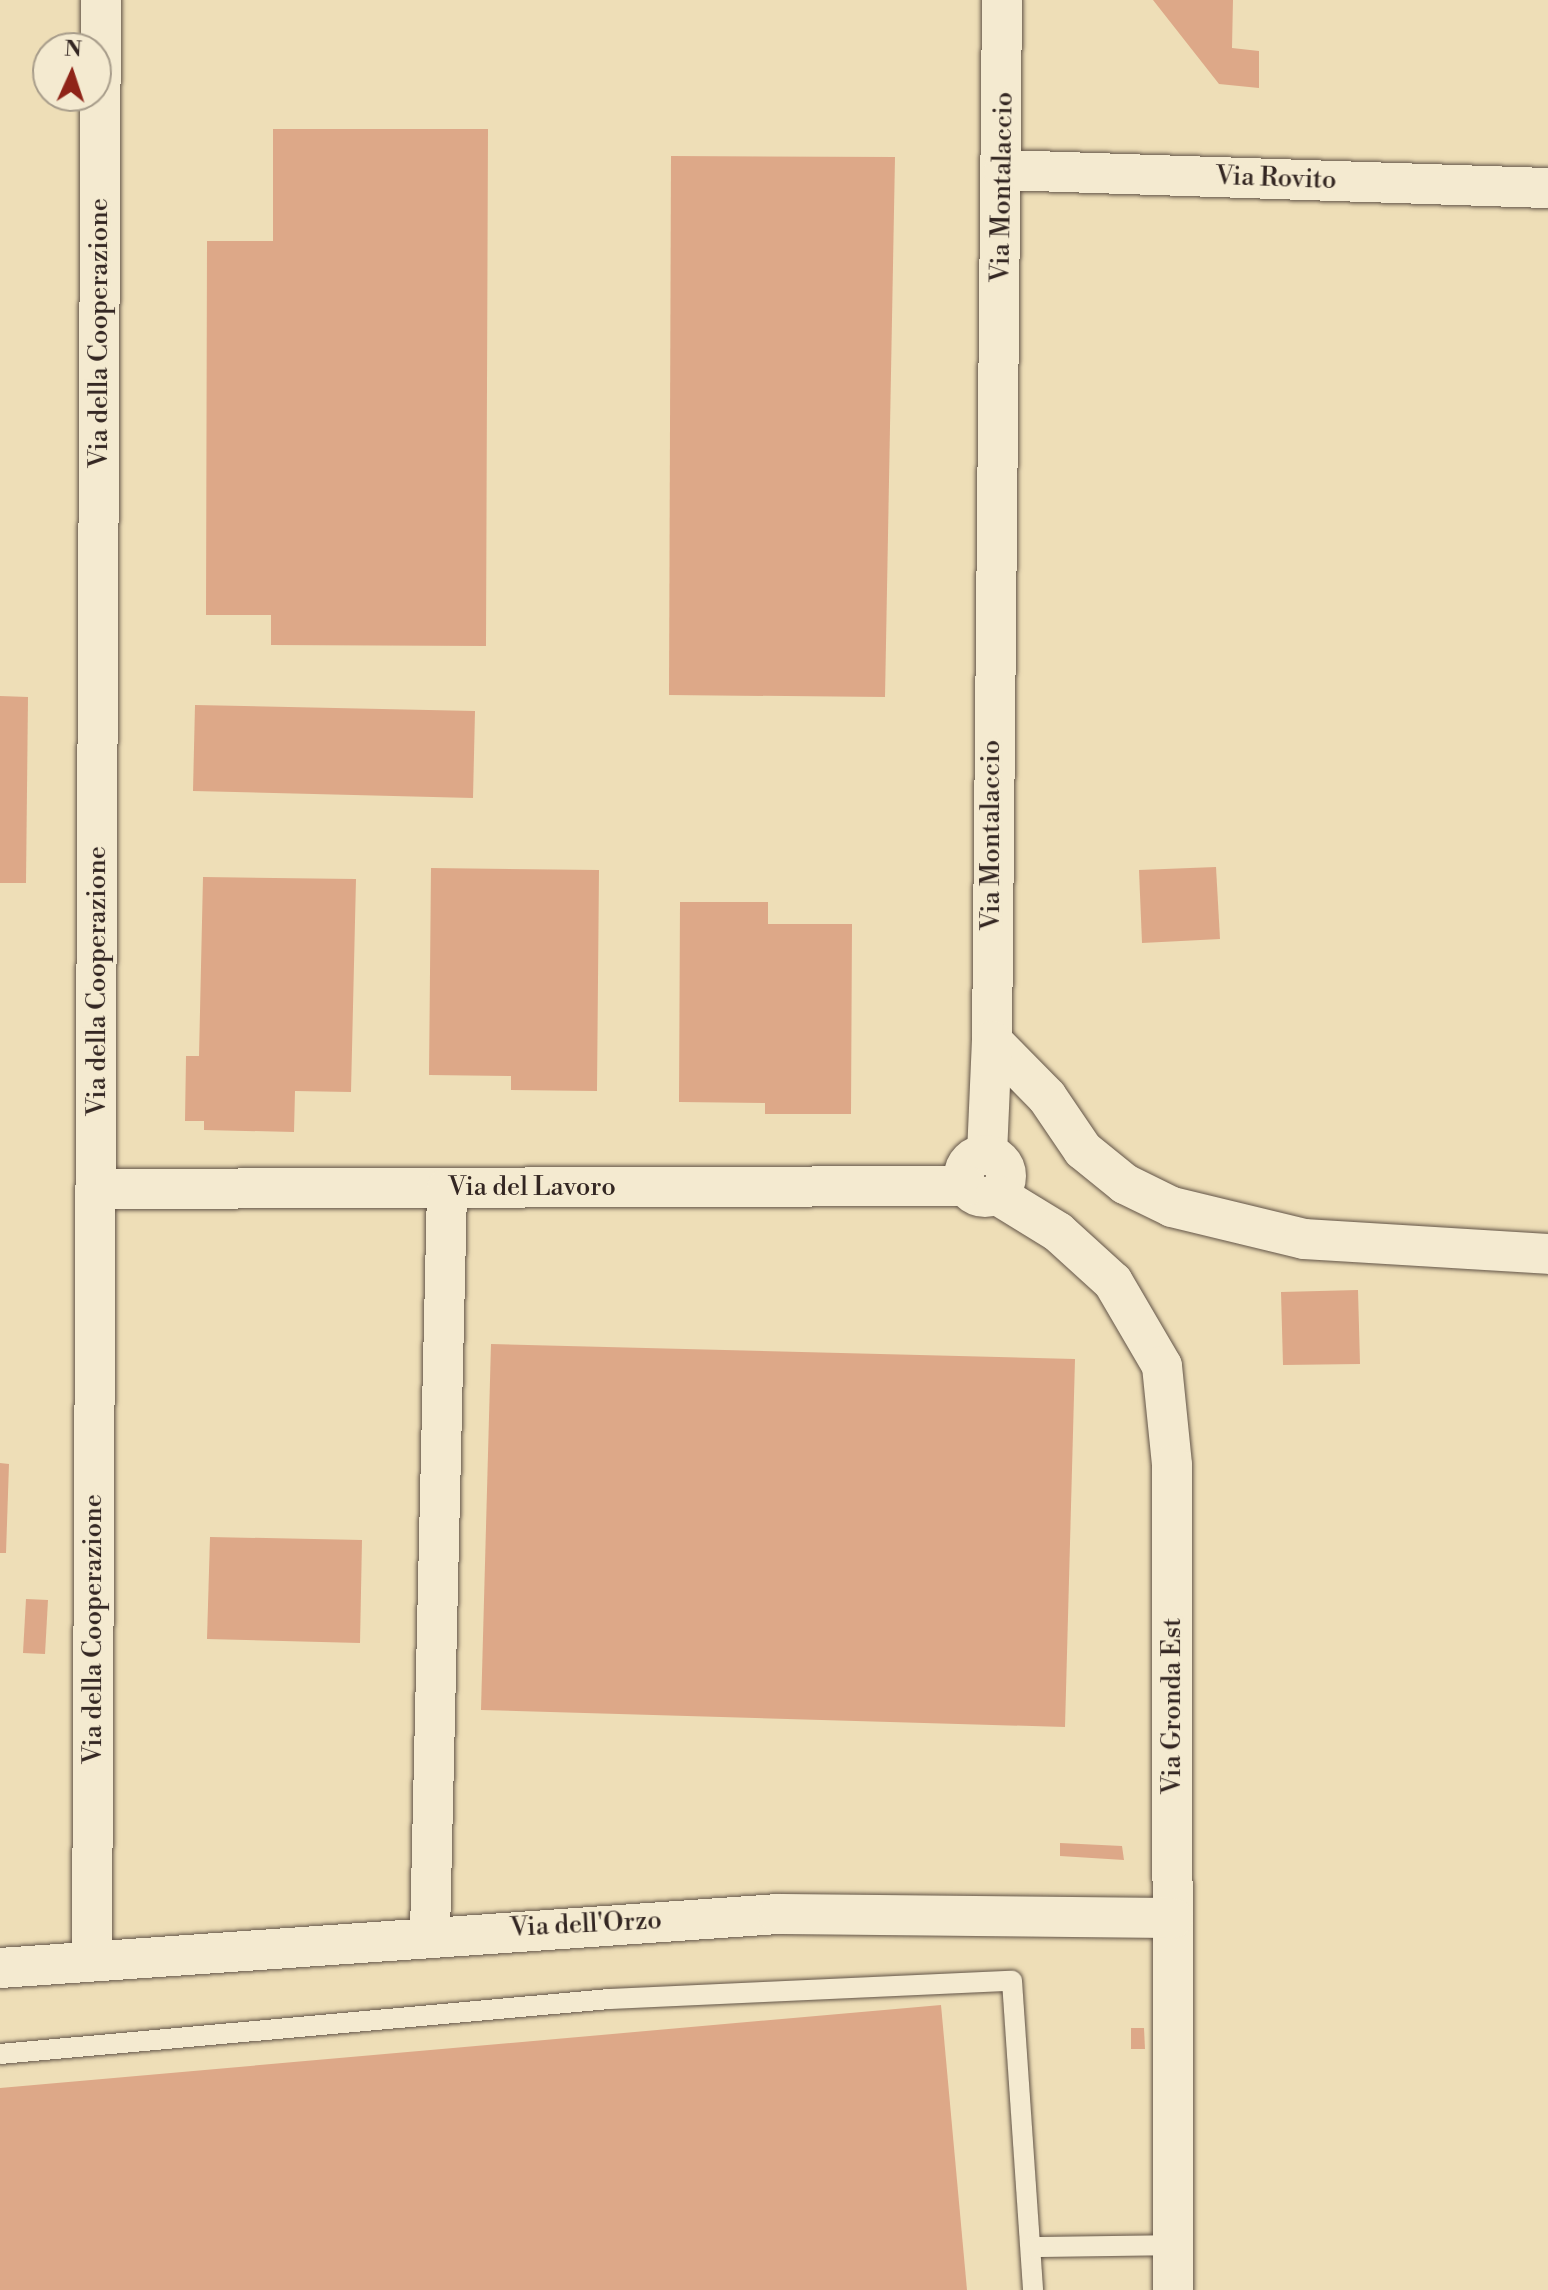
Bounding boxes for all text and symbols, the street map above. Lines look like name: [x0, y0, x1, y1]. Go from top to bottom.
north arrow: [32, 32, 112, 112]
text: N: [64, 36, 83, 63]
street label: Via Montalaccio: [986, 92, 1020, 282]
street label: Via Rovito: [1215, 161, 1337, 197]
street label: Via della Cooperazione: [84, 198, 116, 468]
street label: Via Montalaccio: [976, 740, 1008, 930]
street label: Via della Cooperazione: [82, 846, 114, 1116]
street label: Via del Lavoro: [448, 1172, 616, 1204]
street label: Via della Cooperazione: [78, 1494, 110, 1764]
street label: Via Gronda Est: [1157, 1618, 1189, 1794]
street label: Via dell'Orzo: [509, 1905, 663, 1945]

